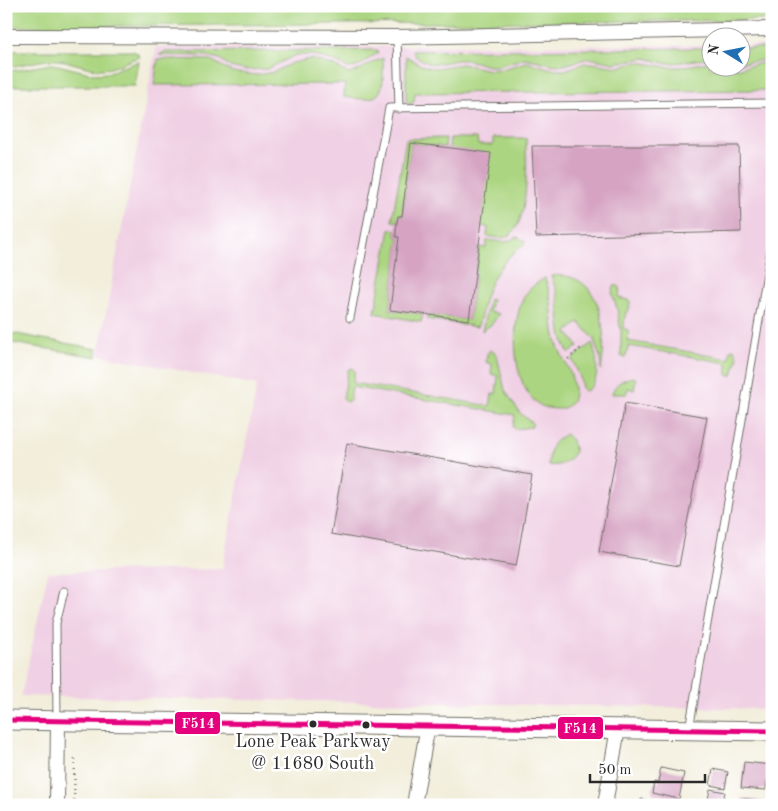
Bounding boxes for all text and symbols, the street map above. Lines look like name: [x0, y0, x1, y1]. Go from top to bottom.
north arrow: [700, 28, 750, 78]
text: N: [706, 43, 722, 56]
line badge: F514: [174, 711, 221, 735]
line badge: F514: [557, 716, 604, 740]
text: F514: [181, 717, 215, 731]
marker: Lone Peak Parkway @ 11680 South: [308, 719, 318, 729]
unlabelled marker: [361, 720, 371, 730]
text: F514: [563, 722, 597, 736]
place label: Lone Peak Parkway @ 11680 South: [235, 733, 391, 773]
scale bar: [590, 751, 706, 783]
text: 50 m: [598, 763, 632, 778]

